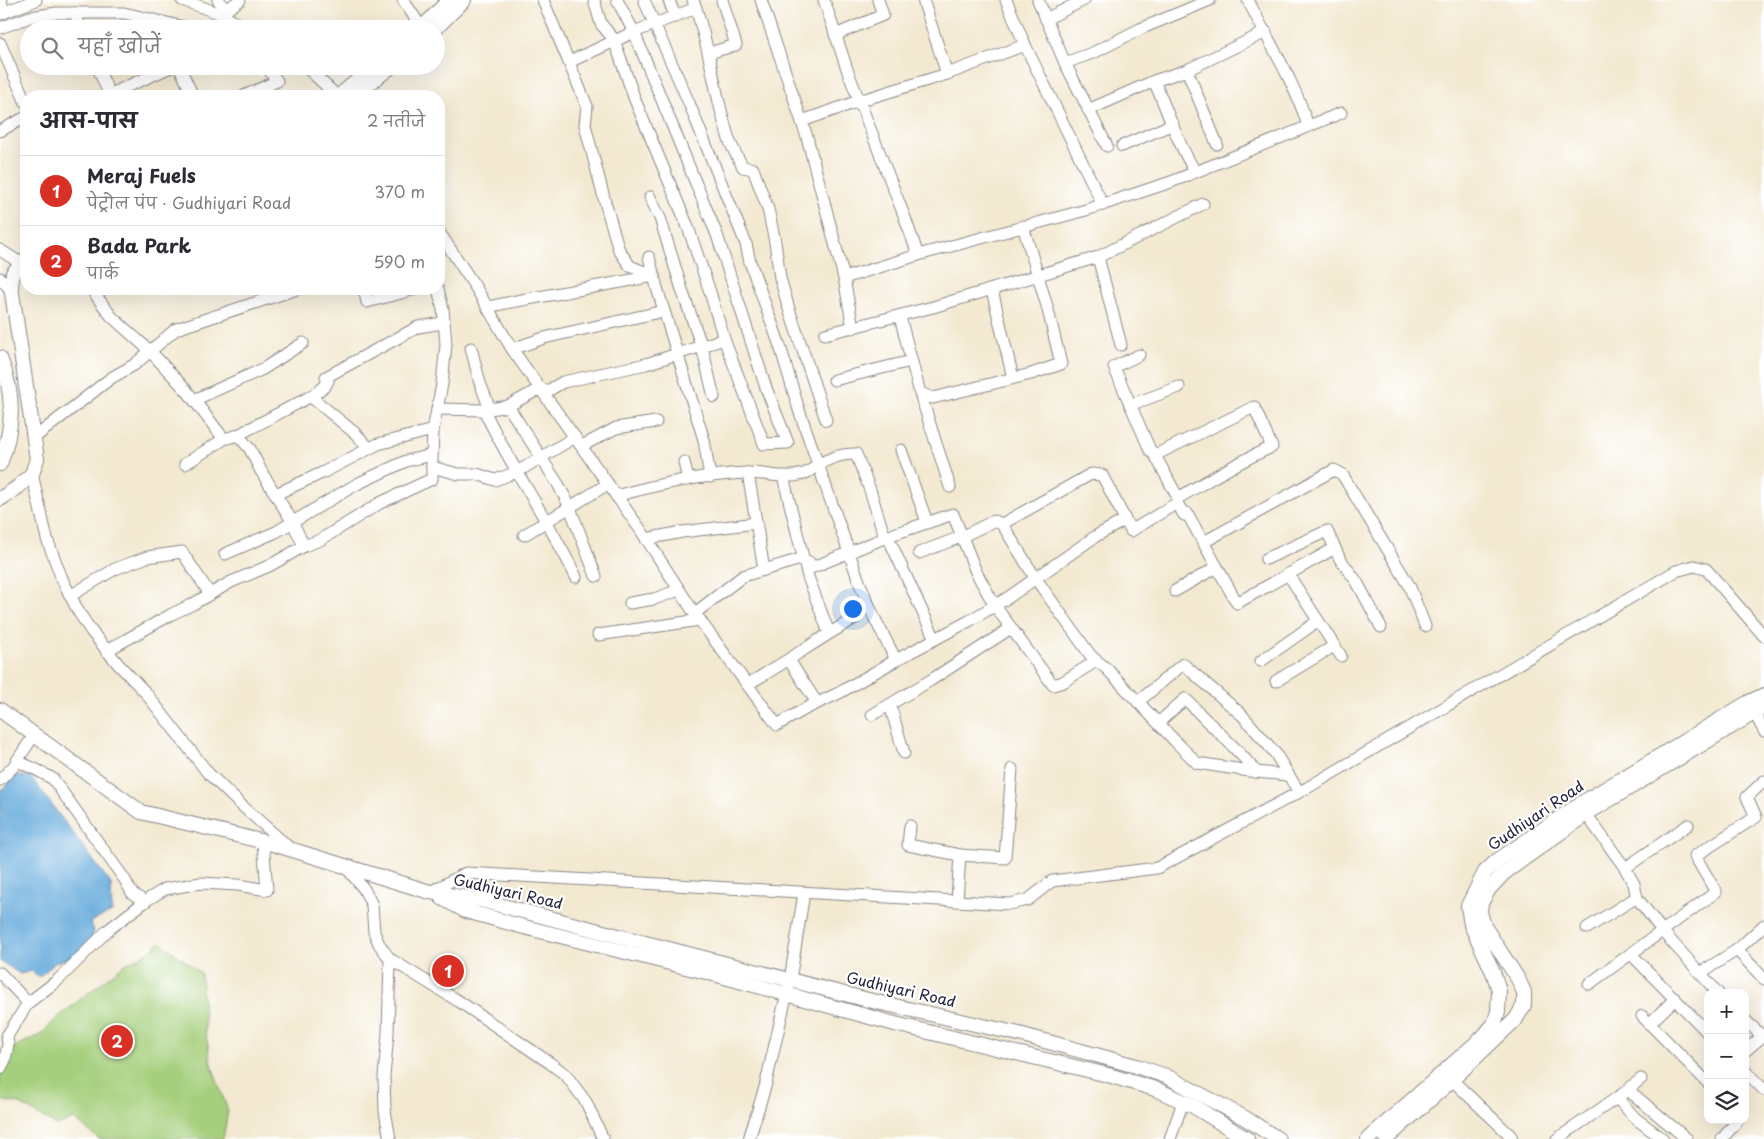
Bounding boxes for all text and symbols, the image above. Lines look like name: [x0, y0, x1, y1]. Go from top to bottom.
search box: [20, 20, 445, 75]
text: यहाँ खोजें: [78, 31, 161, 59]
icon: search: [38, 34, 66, 62]
text: आस-पास: [40, 103, 137, 135]
text: 2 नतीजे: [367, 108, 425, 132]
text: Meraj Fuels: [87, 161, 196, 189]
text: 1: [52, 179, 60, 203]
text: 370 m: [375, 179, 425, 203]
text: पेट्रोल पंप · Gudhiyari Road: [87, 190, 291, 214]
text: Bada Park: [87, 231, 191, 259]
text: 2: [50, 249, 62, 273]
text: 590 m: [373, 249, 425, 273]
text: पार्क: [87, 260, 118, 284]
your location: [840, 596, 866, 622]
street label: Gudhiyari Road: [1482, 774, 1588, 856]
street label: Gudhiyari Road: [451, 867, 565, 914]
pin: 1: [432, 952, 464, 990]
street label: Gudhiyari Road: [844, 965, 958, 1012]
map controls: [1704, 989, 1749, 1124]
button: +: [1704, 989, 1749, 1034]
pin: 2: [101, 1022, 133, 1060]
button: −: [1704, 1034, 1749, 1079]
button: layers: [1704, 1079, 1749, 1124]

